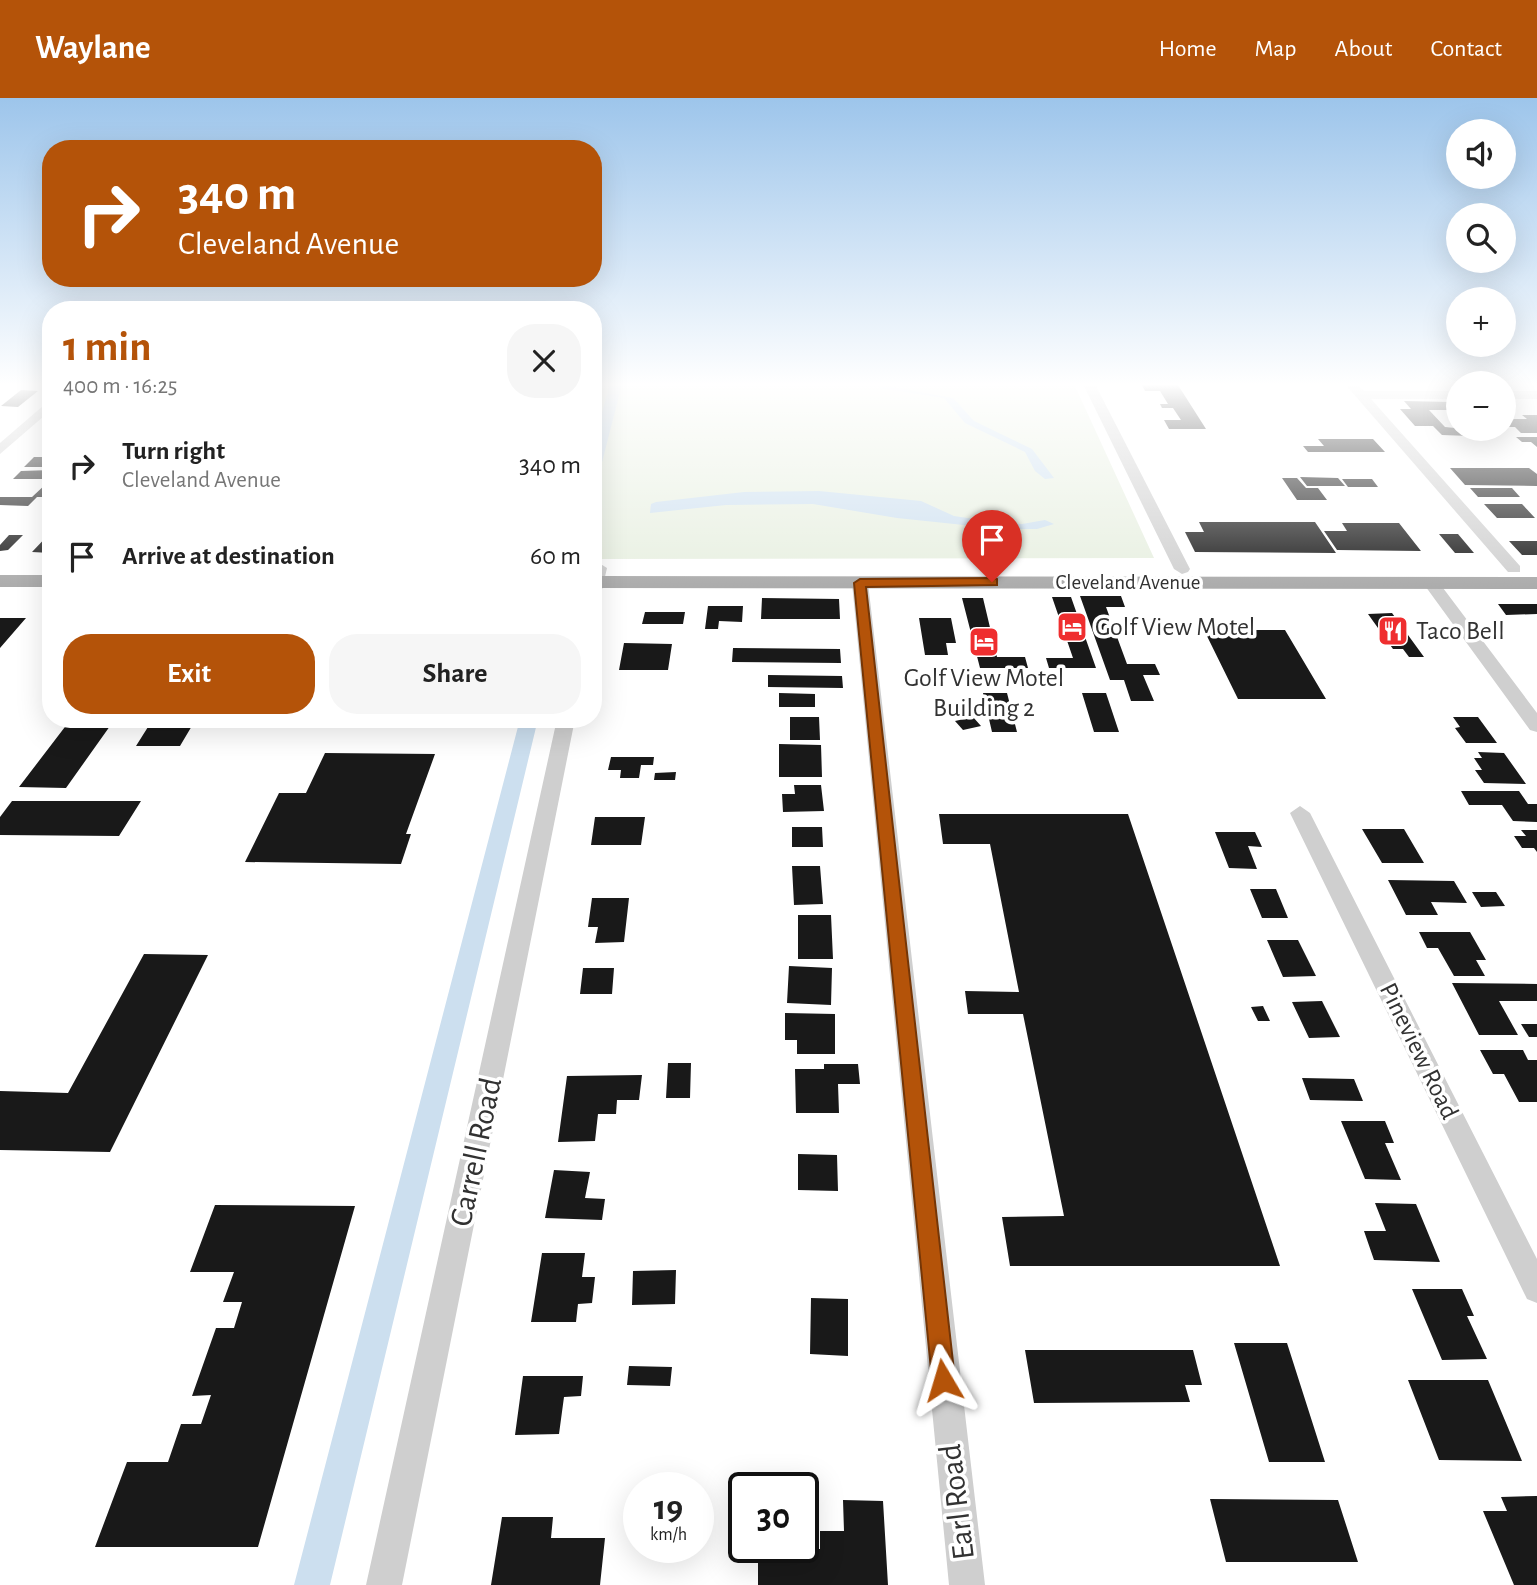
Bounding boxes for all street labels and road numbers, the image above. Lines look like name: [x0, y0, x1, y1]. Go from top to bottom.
street label: Cleveland Avenue: [1055, 572, 1201, 593]
street label: Pineview Road: [1375, 979, 1463, 1123]
street label: Carrell Road: [445, 1075, 507, 1229]
street label: Earl Road: [934, 1442, 980, 1562]

